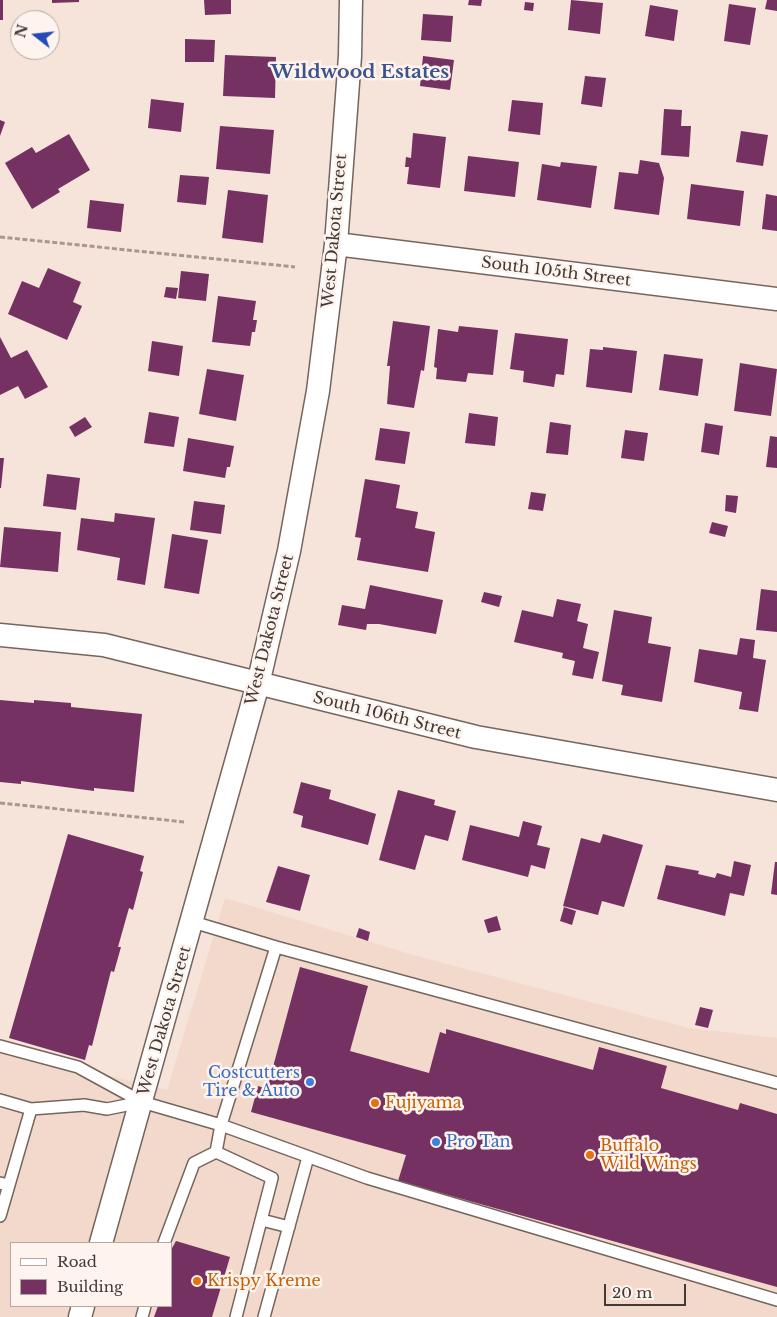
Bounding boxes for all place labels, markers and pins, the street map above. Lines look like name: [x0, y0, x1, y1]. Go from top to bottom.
place label: Costcutters Tire & Auto: [203, 1063, 300, 1101]
marker: Costcutters Tire & Auto: [304, 1076, 316, 1088]
place label: Fujiyama: [385, 1093, 462, 1113]
marker: Fujiyama: [369, 1097, 381, 1109]
place label: Pro Tan: [446, 1132, 511, 1152]
marker: Pro Tan: [430, 1136, 442, 1148]
place label: Buffalo Wild Wings: [600, 1136, 697, 1174]
marker: Buffalo Wild Wings: [584, 1149, 596, 1161]
place label: Krispy Kreme: [207, 1271, 321, 1291]
marker: Krispy Kreme: [191, 1275, 203, 1287]

